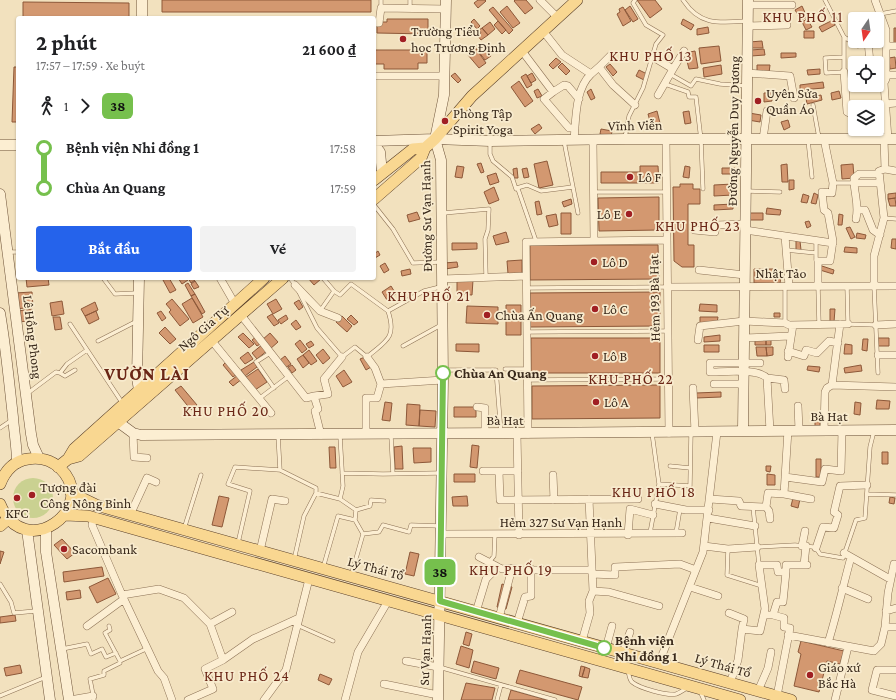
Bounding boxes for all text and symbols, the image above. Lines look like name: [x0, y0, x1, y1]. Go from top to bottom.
district label: KHU PHỐ 11: [762, 7, 844, 25]
north arrow: [848, 12, 884, 48]
map controls: [848, 12, 884, 136]
place label: Trường Tiểu học Trương Định: [411, 23, 506, 55]
text: 2 phút: [36, 30, 97, 55]
marker: Trường Tiểu học Trương Định: [398, 34, 408, 44]
text: 21 600 ₫: [302, 42, 356, 58]
district label: KHU PHỐ 13: [609, 46, 693, 64]
street label: Đường Nguyễn Duy Dương: [724, 55, 742, 206]
button: locate: [848, 56, 884, 92]
text: 17:57 – 17:59 · Xe buýt: [36, 58, 145, 73]
place label: Uyên Sửa Quần Áo: [766, 85, 819, 117]
icon: walk: [36, 95, 58, 117]
icon: forward: [74, 95, 96, 117]
marker: Uyên Sửa Quần Áo: [753, 96, 763, 106]
text: 38: [110, 98, 125, 114]
text: 1: [64, 99, 68, 114]
button: layers: [848, 100, 884, 136]
place label: Phòng Tập Spirit Yoga: [453, 105, 514, 137]
marker: Phòng Tập Spirit Yoga: [440, 116, 450, 126]
street label: Vĩnh Viễn: [607, 117, 663, 133]
text: Bệnh viện Nhi đồng 1: [66, 140, 199, 156]
text: 17:58: [330, 141, 356, 156]
street label: Đường Sư Vạn Hạnh: [417, 159, 435, 272]
place label: Lô F: [638, 169, 662, 185]
marker: Lô F: [625, 172, 635, 182]
text: Chùa An Quang: [66, 180, 165, 196]
text: 17:59: [330, 181, 356, 196]
place label: Lô E: [597, 206, 621, 222]
marker: Lô E: [624, 209, 634, 219]
district label: KHU PHỐ 23: [655, 216, 741, 234]
button: Bắt đầu: [36, 226, 192, 272]
button: Vé: [200, 226, 356, 272]
place label: Lô D: [602, 254, 628, 270]
street label: Hẻm 193 Bà Hạt: [645, 254, 663, 342]
marker: Lô D: [589, 257, 599, 267]
street label: Nhật Tảo: [755, 265, 807, 281]
district label: KHU PHỐ 21: [387, 286, 471, 304]
street label: Lê Hồng Phong: [20, 294, 46, 380]
street label: Ngô Gia Tự: [174, 301, 232, 354]
place label: Lô C: [603, 301, 628, 317]
marker: Lô C: [590, 304, 600, 314]
place label: Chùa Ấn Quang: [495, 307, 583, 323]
marker: Chùa Ấn Quang: [482, 310, 492, 320]
place label: Lô B: [603, 348, 628, 364]
marker: Lô B: [590, 351, 600, 361]
district label: VƯỜN LÀI: [103, 364, 190, 384]
marker: Chùa An Quang: [435, 365, 451, 381]
place label: Chùa An Quang: [454, 365, 547, 381]
district label: KHU PHỐ 22: [588, 369, 674, 387]
place label: Lô A: [604, 394, 629, 410]
marker: Lô A: [591, 397, 601, 407]
district label: KHU PHỐ 20: [183, 401, 269, 419]
street label: Bà Hạt: [810, 408, 848, 424]
street label: Bà Hạt: [486, 412, 524, 428]
place label: Tượng đài Công Nông Binh: [40, 479, 132, 511]
district label: KHU PHỐ 18: [612, 482, 696, 500]
marker: Tượng đài Công Nông Binh: [27, 490, 37, 500]
marker: KFC: [12, 493, 22, 503]
place label: KFC: [5, 505, 29, 521]
street label: Hẻm 327 Sư Vạn Hạnh: [500, 514, 623, 530]
place label: Sacombank: [72, 541, 137, 557]
marker: Sacombank: [59, 544, 69, 554]
street label: Lý Thái Tổ: [346, 553, 406, 583]
line badge: 38: [422, 559, 458, 585]
district label: KHU PHỐ 19: [469, 560, 553, 578]
text: 38: [433, 564, 447, 580]
street label: Sư Vạn Hạnh: [416, 614, 434, 686]
place label: Bệnh viện Nhi đồng 1: [615, 632, 677, 664]
marker: Bệnh viện Nhi đồng 1: [596, 640, 612, 656]
street label: Lý Thái Tổ: [693, 649, 753, 681]
place label: Giáo xứ Bắc Hà: [818, 659, 861, 691]
district label: KHU PHỐ 24: [204, 666, 290, 684]
marker: Giáo xứ Bắc Hà: [805, 670, 815, 680]

